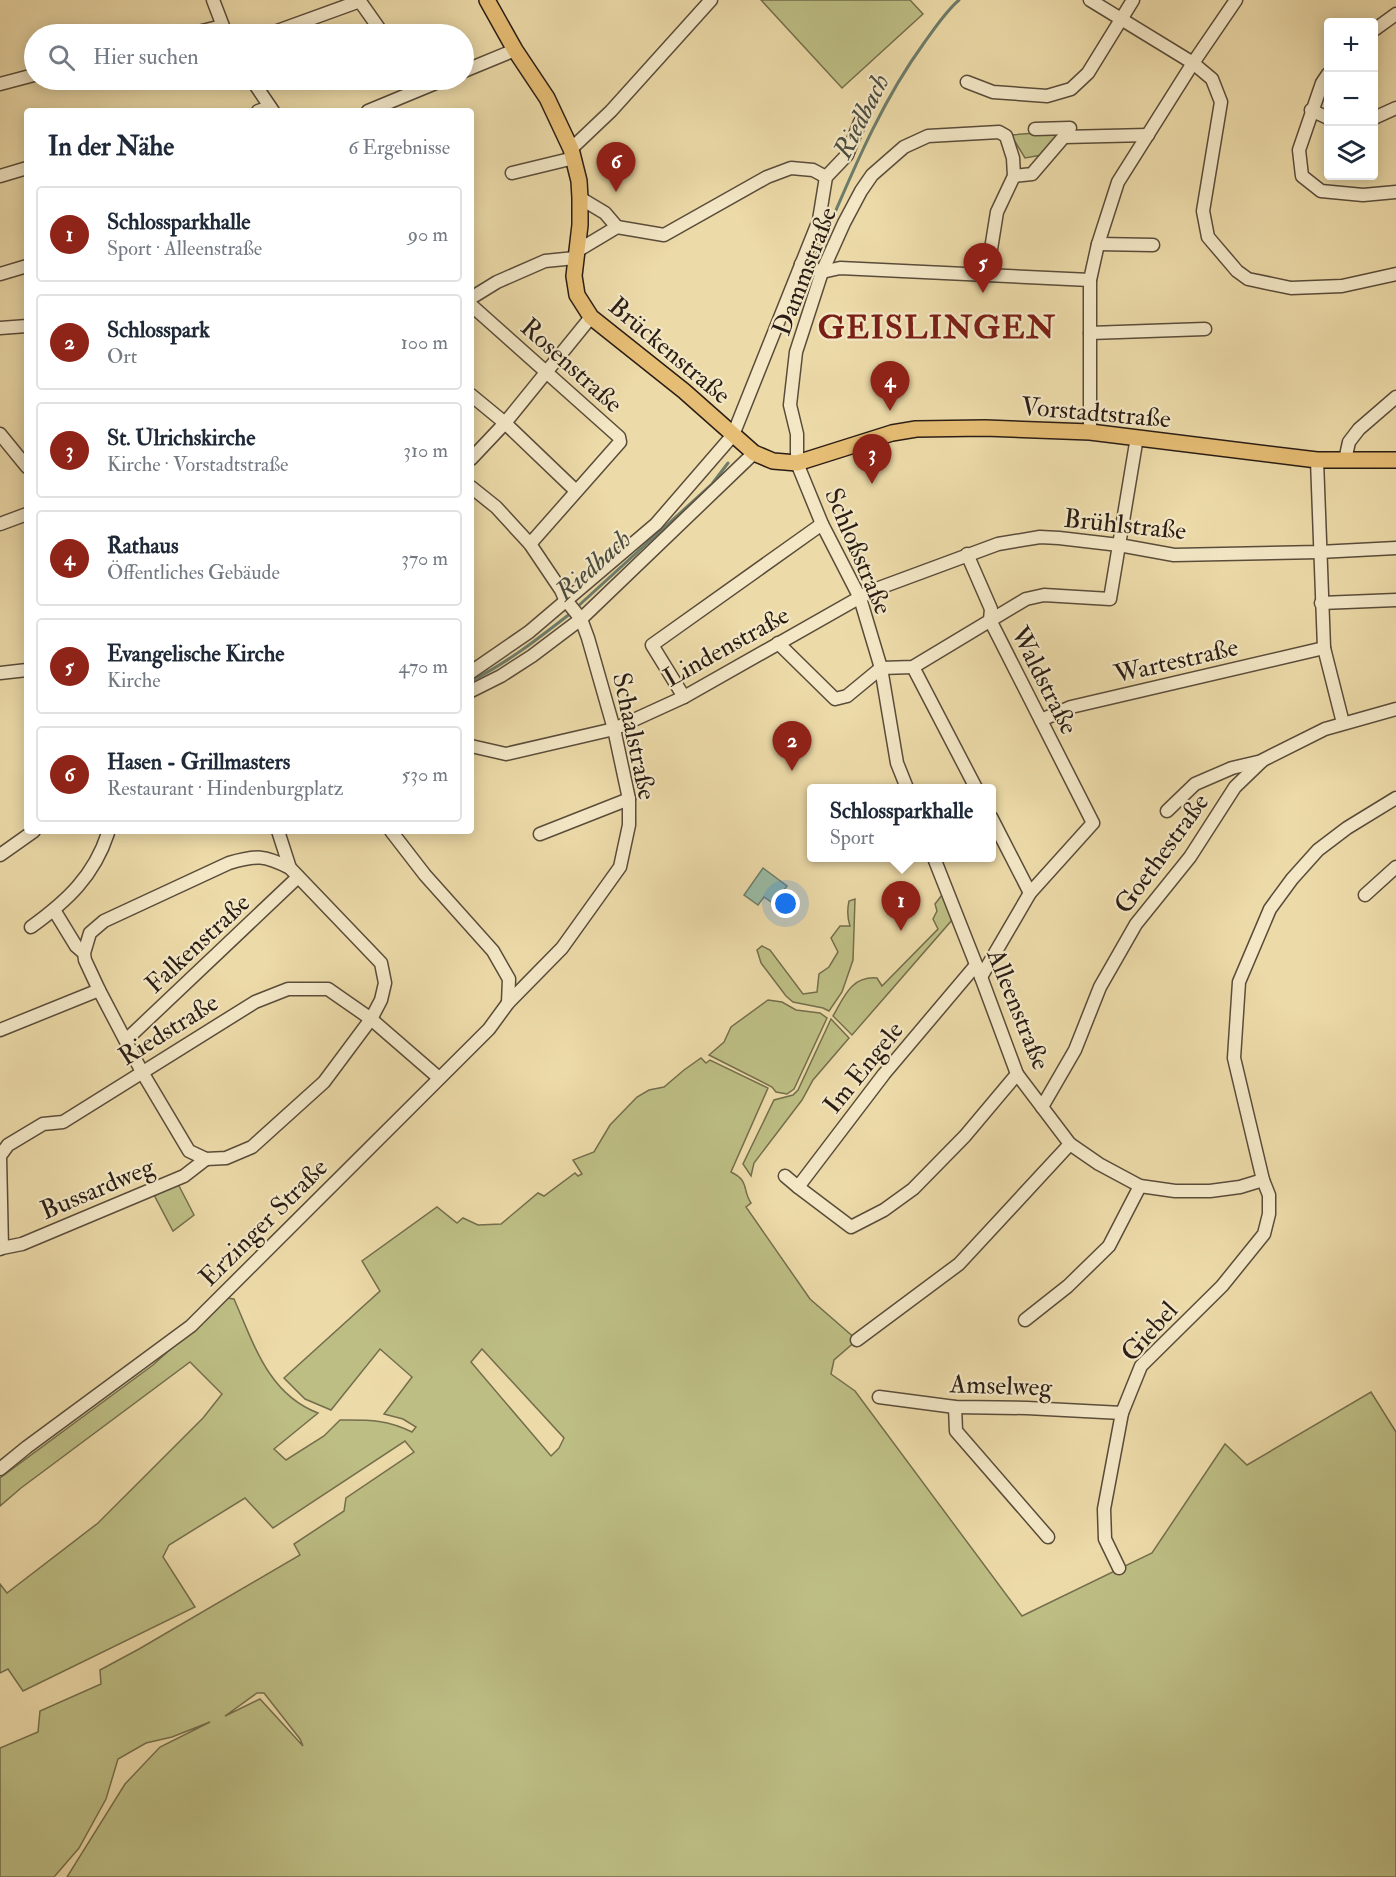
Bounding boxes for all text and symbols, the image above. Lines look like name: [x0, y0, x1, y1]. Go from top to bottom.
map controls: [1324, 18, 1378, 180]
button: +: [1324, 18, 1378, 72]
search box: [24, 24, 474, 90]
icon: search: [45, 41, 78, 74]
text: Hier suchen: [93, 43, 199, 71]
water label: Riedbach: [826, 68, 897, 165]
button: −: [1324, 72, 1378, 126]
button: layers: [1324, 126, 1378, 180]
text: In der Nähe: [48, 131, 174, 163]
text: 6 Ergebnisse: [348, 135, 450, 160]
pin: 6: [596, 142, 636, 192]
street label: Dammstraße: [766, 203, 844, 340]
text: Schlossparkhalle: [107, 208, 251, 236]
text: 1: [66, 222, 73, 247]
text: 90 m: [408, 222, 448, 247]
text: Sport · Alleenstraße: [107, 236, 262, 261]
pin: 5: [964, 244, 1002, 293]
street label: Brückenstraße: [602, 290, 737, 411]
district label: GEISLINGEN: [818, 308, 1056, 348]
street label: Rosenstraße: [514, 311, 629, 420]
text: Schlosspark: [107, 316, 210, 344]
text: 2: [64, 330, 75, 355]
text: 100 m: [401, 330, 448, 355]
text: Ort: [107, 344, 137, 369]
pin: 4: [870, 362, 910, 411]
street label: Vorstadtstraße: [1020, 391, 1172, 435]
text: St. Ulrichskirche: [107, 424, 255, 452]
pin: 3: [852, 434, 892, 484]
text: 3: [66, 438, 73, 463]
text: 310 m: [403, 438, 448, 463]
text: Kirche · Vorstadtstraße: [107, 452, 288, 477]
street label: Schloßstraße: [817, 483, 899, 620]
street label: Brühlstraße: [1062, 503, 1188, 547]
water label: Riedbach: [548, 523, 638, 609]
text: Rathaus: [107, 532, 178, 560]
text: 4: [64, 546, 75, 571]
text: 370 m: [401, 546, 448, 571]
text: Öffentliches Gebäude: [107, 560, 280, 585]
street label: Lindenstraße: [658, 599, 795, 695]
street label: Waldstraße: [1003, 620, 1085, 740]
street label: Wartestraße: [1110, 631, 1242, 691]
text: Evangelische Kirche: [107, 640, 284, 668]
text: 5: [65, 654, 74, 679]
text: 470 m: [399, 654, 448, 679]
text: Kirche: [107, 668, 161, 693]
street label: Schaalstraße: [605, 670, 663, 803]
pin: 2: [772, 722, 812, 771]
text: Hasen - Grillmasters: [107, 748, 290, 776]
text: 6: [64, 762, 75, 787]
text: 530 m: [402, 762, 448, 787]
text: Restaurant · Hindenburgplatz: [107, 776, 343, 801]
popup: [807, 784, 996, 862]
street label: Goethestraße: [1107, 787, 1216, 920]
text: Schlossparkhalle: [830, 797, 973, 825]
text: Sport: [830, 825, 875, 850]
pin: 1: [882, 882, 920, 931]
street label: Falkenstraße: [139, 887, 257, 1000]
your location: [771, 889, 800, 918]
street label: Alleenstraße: [979, 943, 1057, 1075]
street label: Riedstraße: [113, 987, 224, 1073]
street label: Im Engele: [817, 1015, 911, 1120]
street label: Bussardweg: [36, 1150, 160, 1227]
street label: Erzinger Straße: [193, 1152, 335, 1294]
street label: Giebel: [1114, 1295, 1185, 1368]
street label: Amselweg: [948, 1368, 1054, 1404]

